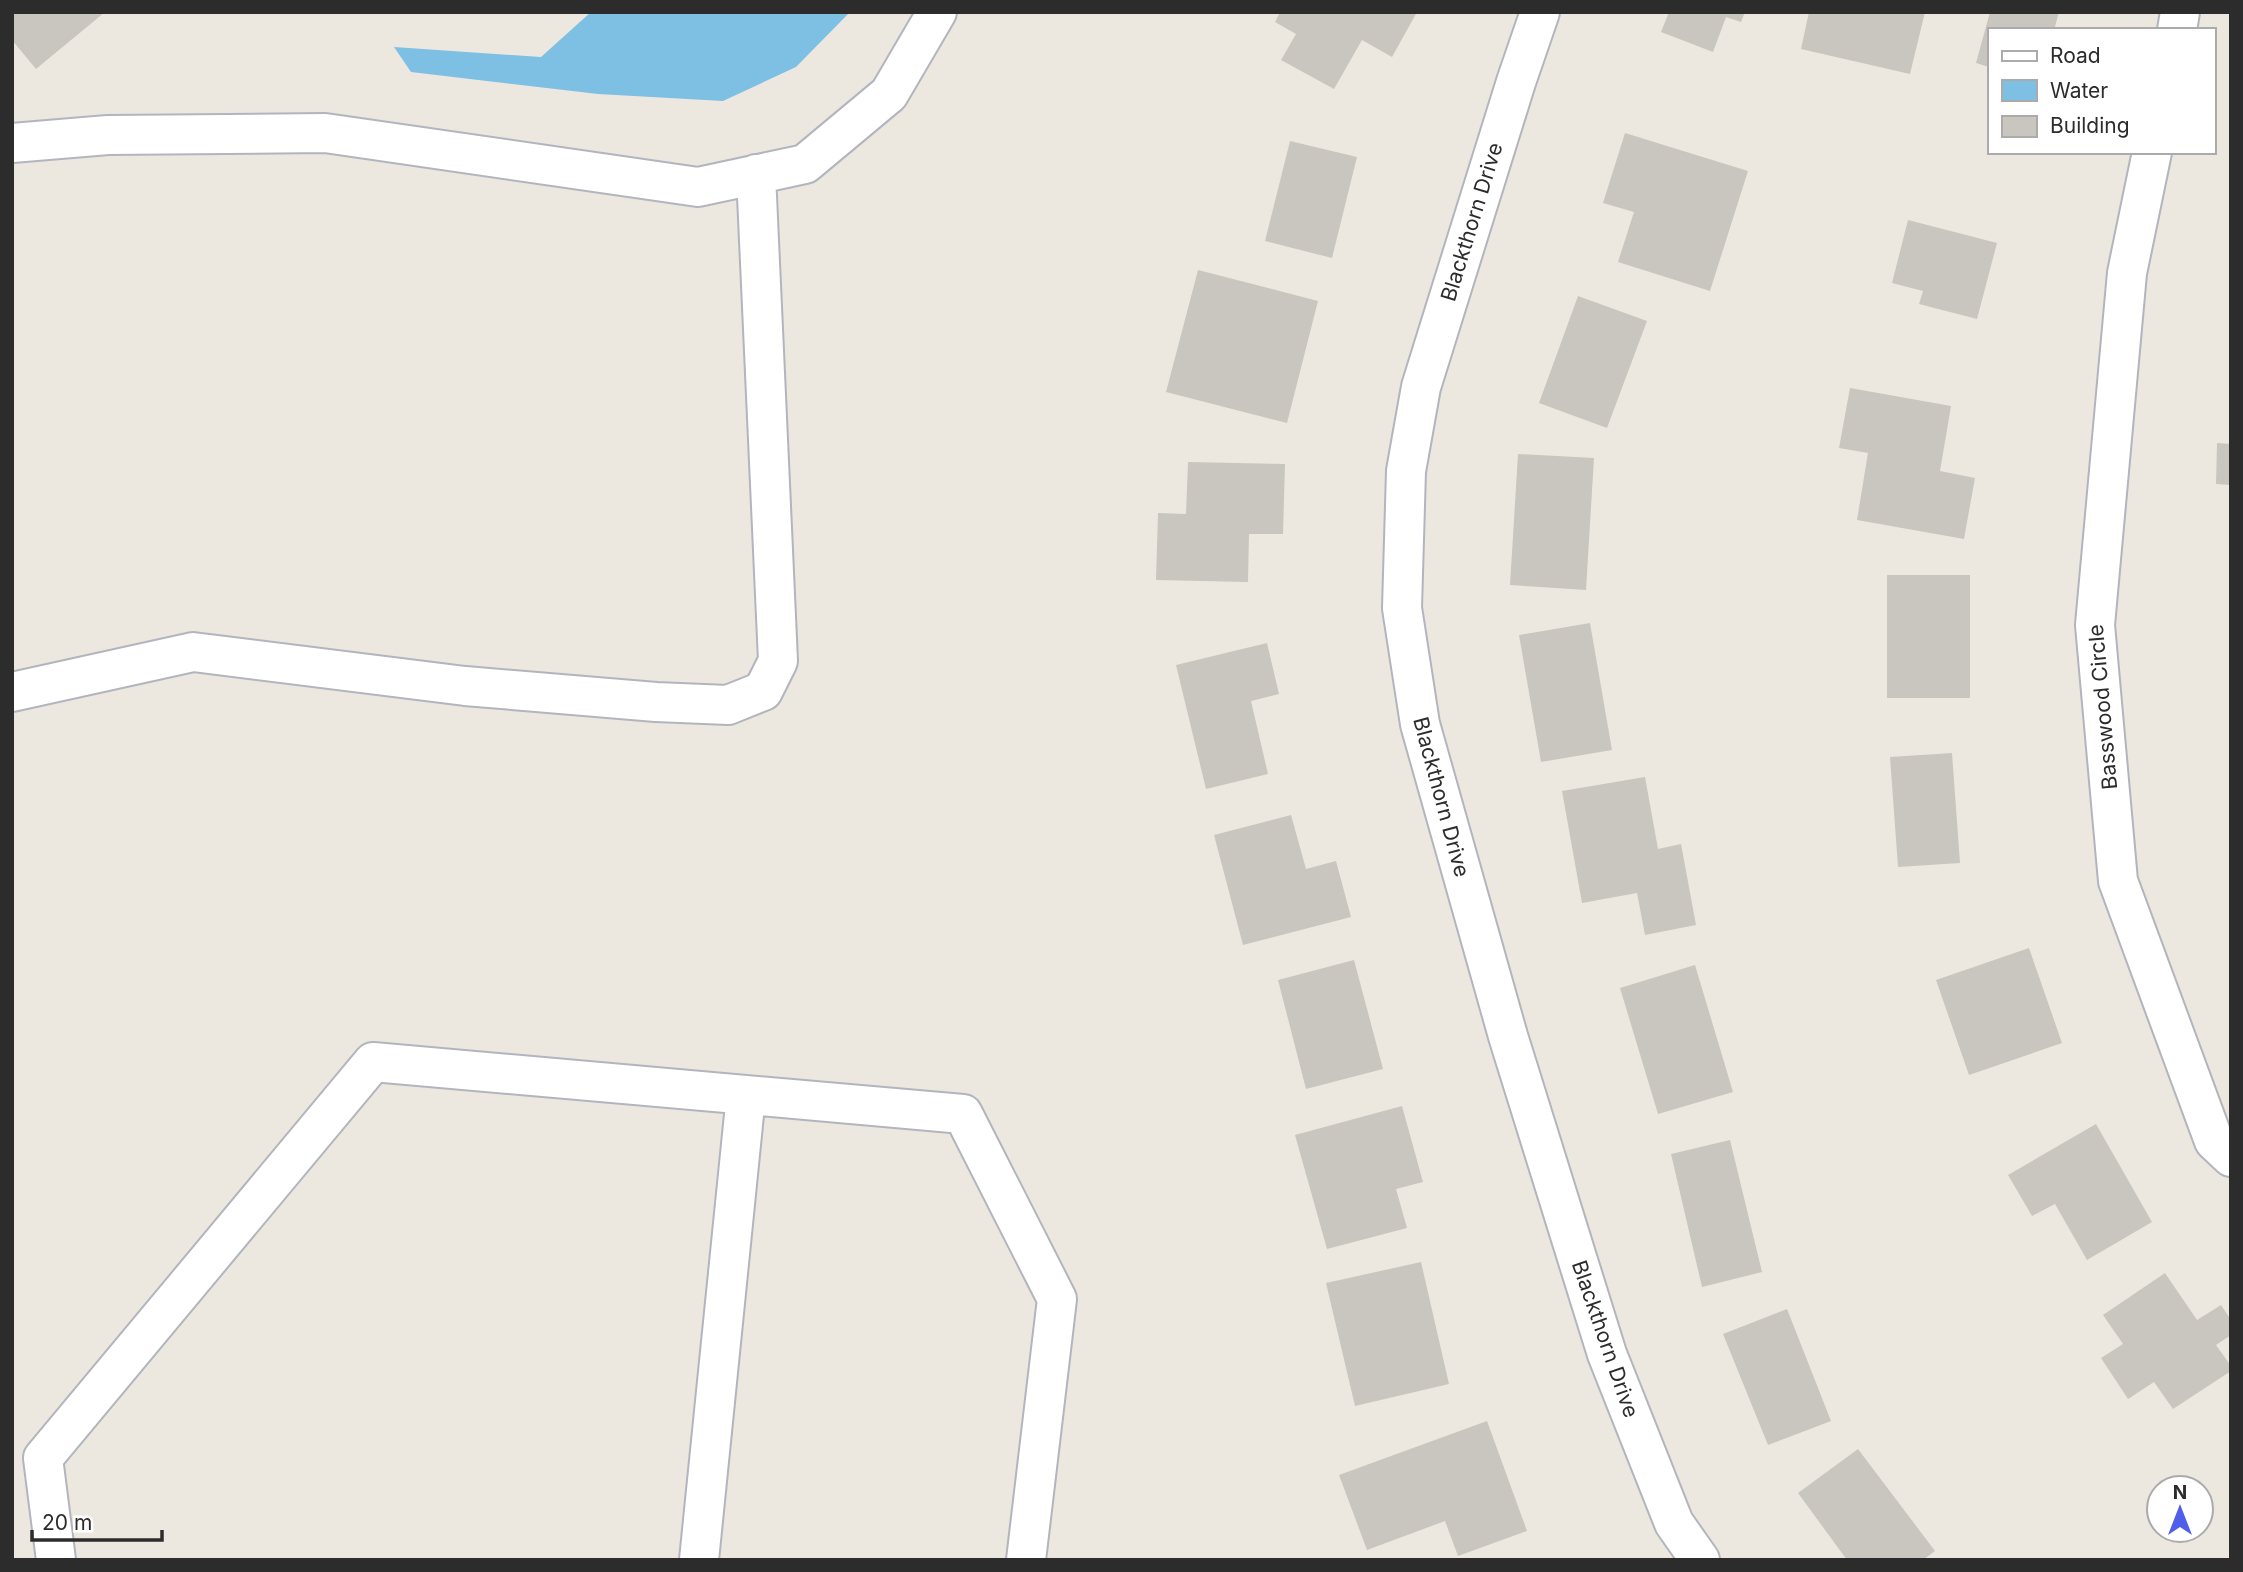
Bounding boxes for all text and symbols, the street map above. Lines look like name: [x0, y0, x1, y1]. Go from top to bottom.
legend: [1988, 28, 2215, 154]
text: Road: [2050, 43, 2101, 68]
text: Water: [2050, 78, 2108, 103]
text: Building: [2050, 113, 2130, 138]
street label: Blackthorn Drive: [1435, 139, 1508, 304]
street label: Basswood Circle: [2083, 623, 2122, 791]
street label: Blackthorn Drive: [1408, 714, 1475, 880]
street label: Blackthorn Drive: [1567, 1257, 1644, 1421]
north arrow: [2145, 1474, 2215, 1544]
text: N: [2173, 1481, 2187, 1504]
scale bar: [32, 1498, 161, 1542]
text: 20 m: [42, 1510, 92, 1535]

